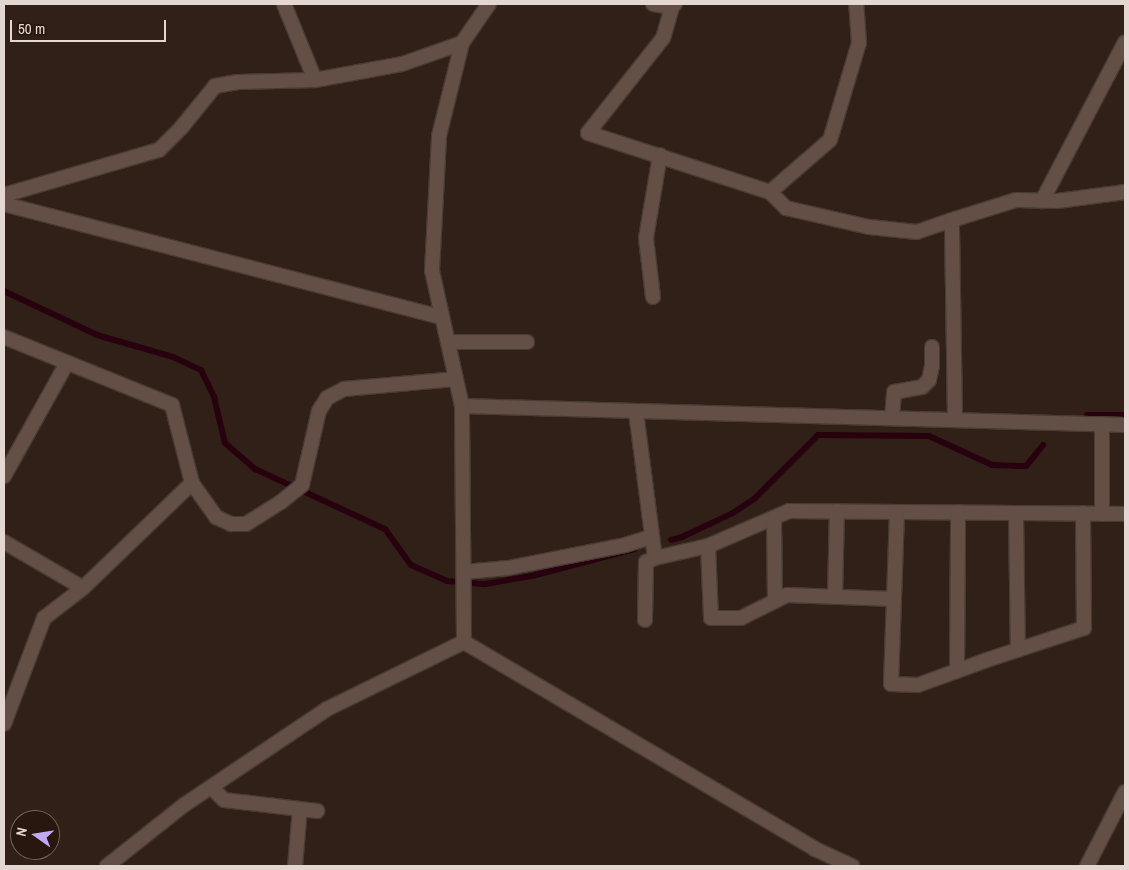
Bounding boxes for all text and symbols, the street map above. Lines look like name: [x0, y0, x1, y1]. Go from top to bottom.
scale bar: [12, 10, 169, 42]
text: 50 m: [18, 18, 45, 39]
north arrow: [10, 810, 60, 860]
text: N: [12, 826, 31, 838]

